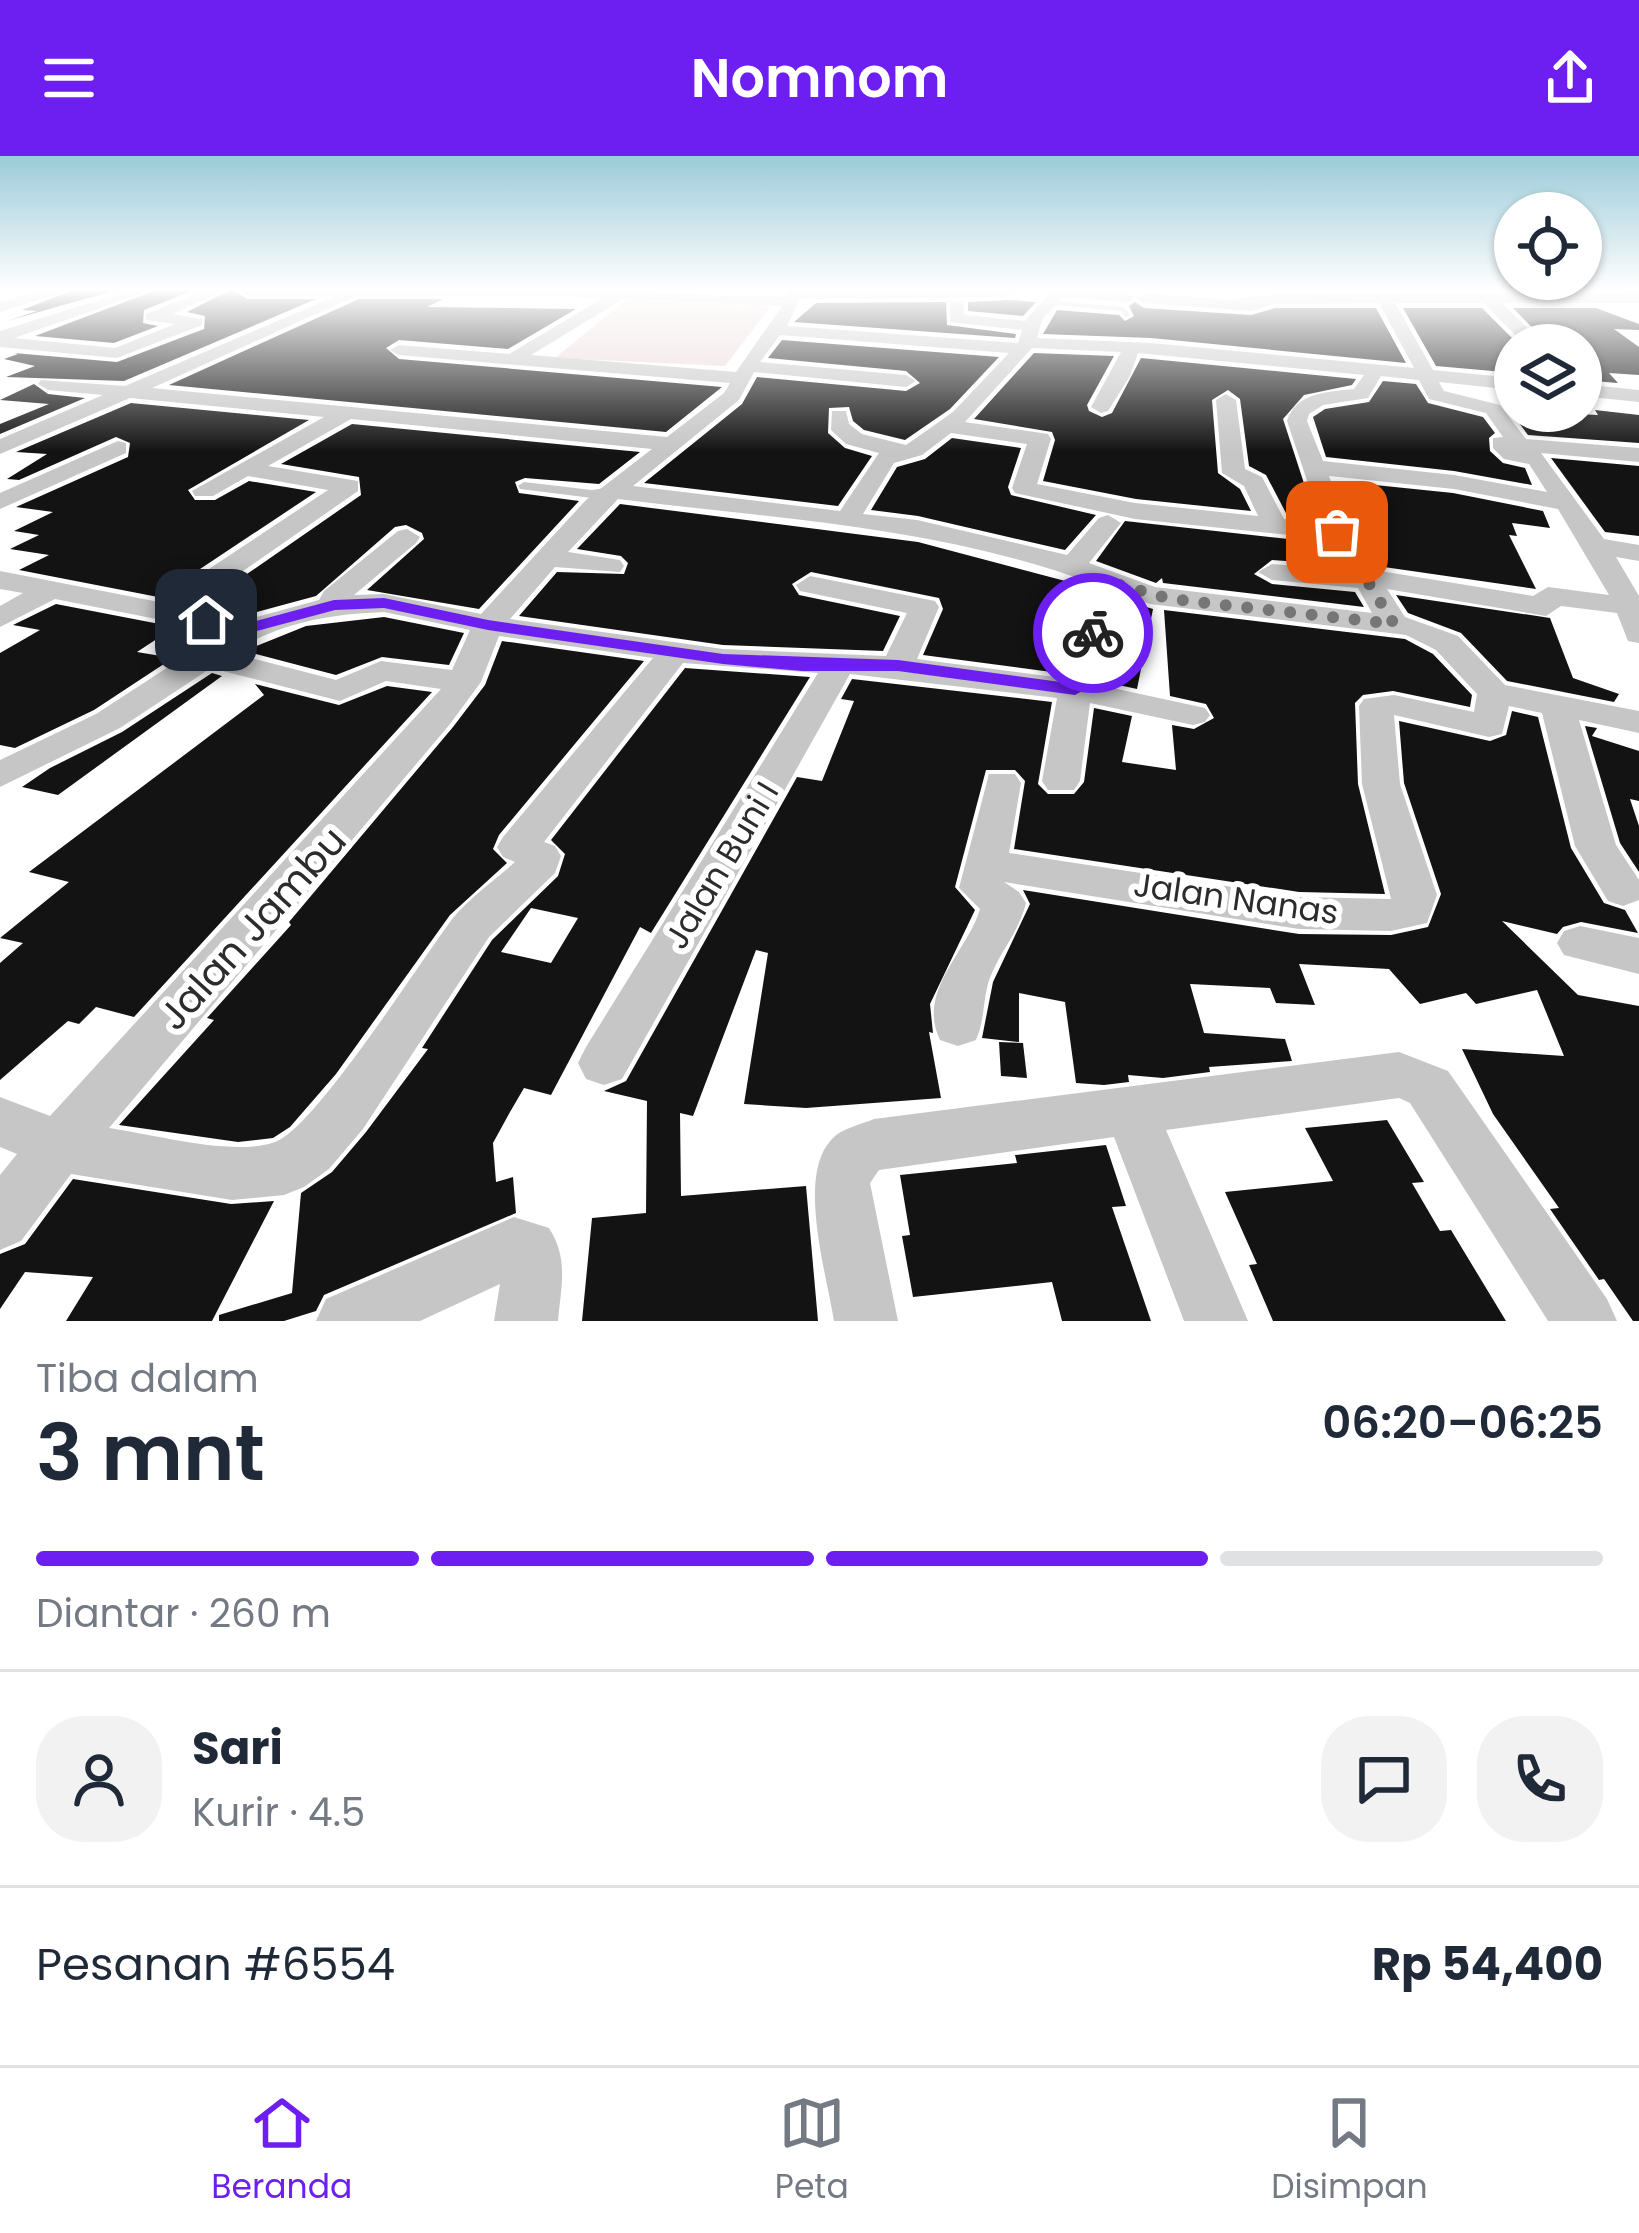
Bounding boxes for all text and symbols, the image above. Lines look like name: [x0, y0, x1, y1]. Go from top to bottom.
text: Nomnom: [691, 40, 948, 116]
icon: menu: [36, 45, 102, 111]
icon: share: [1537, 45, 1603, 111]
map controls: [1494, 192, 1602, 432]
button: locate: [1494, 192, 1602, 300]
button: layers: [1494, 324, 1602, 432]
pin: [1286, 481, 1388, 583]
icon: bag: [1304, 499, 1370, 565]
pin: [155, 569, 257, 671]
courier: [1033, 573, 1153, 693]
icon: home: [173, 587, 239, 653]
icon: bike: [1060, 600, 1126, 666]
street label: Jalan Buni I: [653, 773, 790, 958]
street label: Jalan Jambu: [146, 814, 359, 1042]
street label: Jalan Nanas: [1130, 861, 1341, 936]
text: Tiba dalam: [36, 1351, 259, 1406]
text: 06:20–06:25: [1322, 1391, 1603, 1454]
text: 3 mnt: [36, 1398, 265, 1507]
text: Diantar · 260 m: [36, 1586, 331, 1641]
button: person: [36, 1716, 162, 1842]
button: chat: [1321, 1716, 1447, 1842]
button: phone: [1477, 1716, 1603, 1842]
text: Sari: [192, 1717, 283, 1780]
text: Kurir · 4.5: [192, 1785, 365, 1840]
text: Pesanan #6554: [36, 1933, 395, 1996]
text: Rp 54,400: [1372, 1933, 1603, 1996]
tab: Beranda: [211, 2090, 352, 2212]
tab: Peta: [775, 2090, 849, 2212]
tab: Disimpan: [1271, 2090, 1428, 2212]

